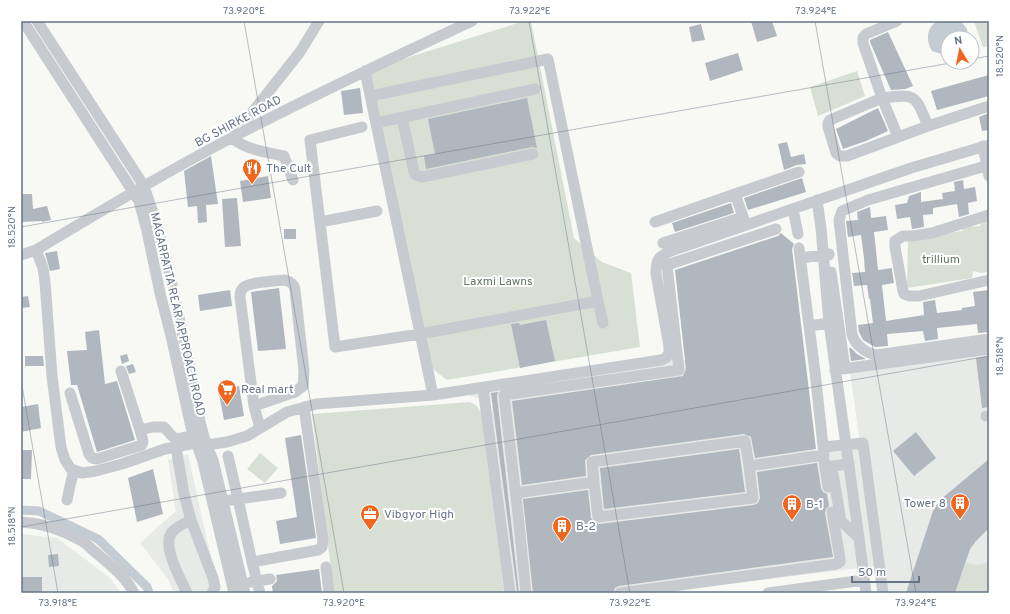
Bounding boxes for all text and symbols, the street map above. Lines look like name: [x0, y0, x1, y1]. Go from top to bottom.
text: 73.920°E: [223, 5, 265, 18]
text: 73.922°E: [509, 5, 551, 18]
text: 73.924°E: [795, 5, 837, 18]
north arrow: [940, 30, 980, 70]
text: N: [953, 34, 964, 49]
text: 18.520°N: [994, 35, 1007, 77]
street label: BG SHIRKE ROAD: [192, 92, 285, 151]
restaurant icon: The Cult: [241, 157, 263, 185]
place label: The Cult: [266, 161, 311, 177]
text: 18.520°N: [6, 206, 19, 248]
street label: MAGARPATTA REAR APPROACH ROAD: [146, 211, 208, 418]
park label: trillium: [922, 252, 960, 268]
park label: Laxmi Lawns: [463, 274, 533, 290]
text: 18.518°N: [994, 336, 1007, 376]
supermarket icon: Real mart: [216, 378, 238, 406]
place label: Real mart: [241, 382, 293, 398]
building icon: Tower 8: [949, 492, 971, 520]
building icon: B-1: [781, 493, 803, 521]
place label: Tower 8: [904, 496, 946, 512]
place label: B-1: [806, 497, 823, 513]
office icon: Vibgyor High: [359, 503, 381, 531]
text: 18.518°N: [6, 506, 19, 546]
place label: Vibgyor High: [384, 507, 454, 523]
building icon: B-2: [551, 515, 573, 543]
place label: B-2: [576, 519, 596, 535]
scale bar: [852, 558, 919, 584]
text: 50 m: [858, 565, 886, 581]
text: 73.918°E: [38, 597, 78, 610]
text: 73.920°E: [323, 597, 365, 610]
text: 73.922°E: [609, 597, 651, 610]
text: 73.924°E: [895, 597, 937, 610]

